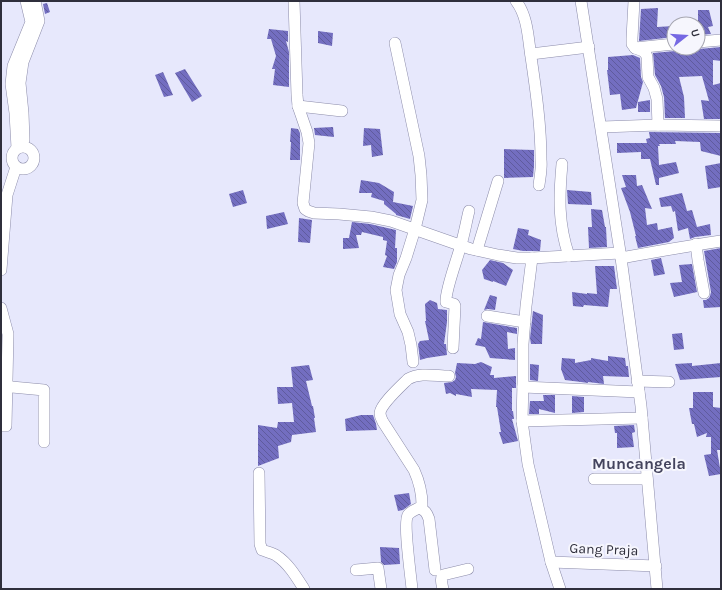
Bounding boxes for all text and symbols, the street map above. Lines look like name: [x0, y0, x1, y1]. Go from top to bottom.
north arrow: [666, 16, 706, 56]
text: U: [688, 28, 702, 39]
district label: Muncangela: [592, 454, 686, 473]
street label: Gang Praja: [569, 540, 639, 559]

